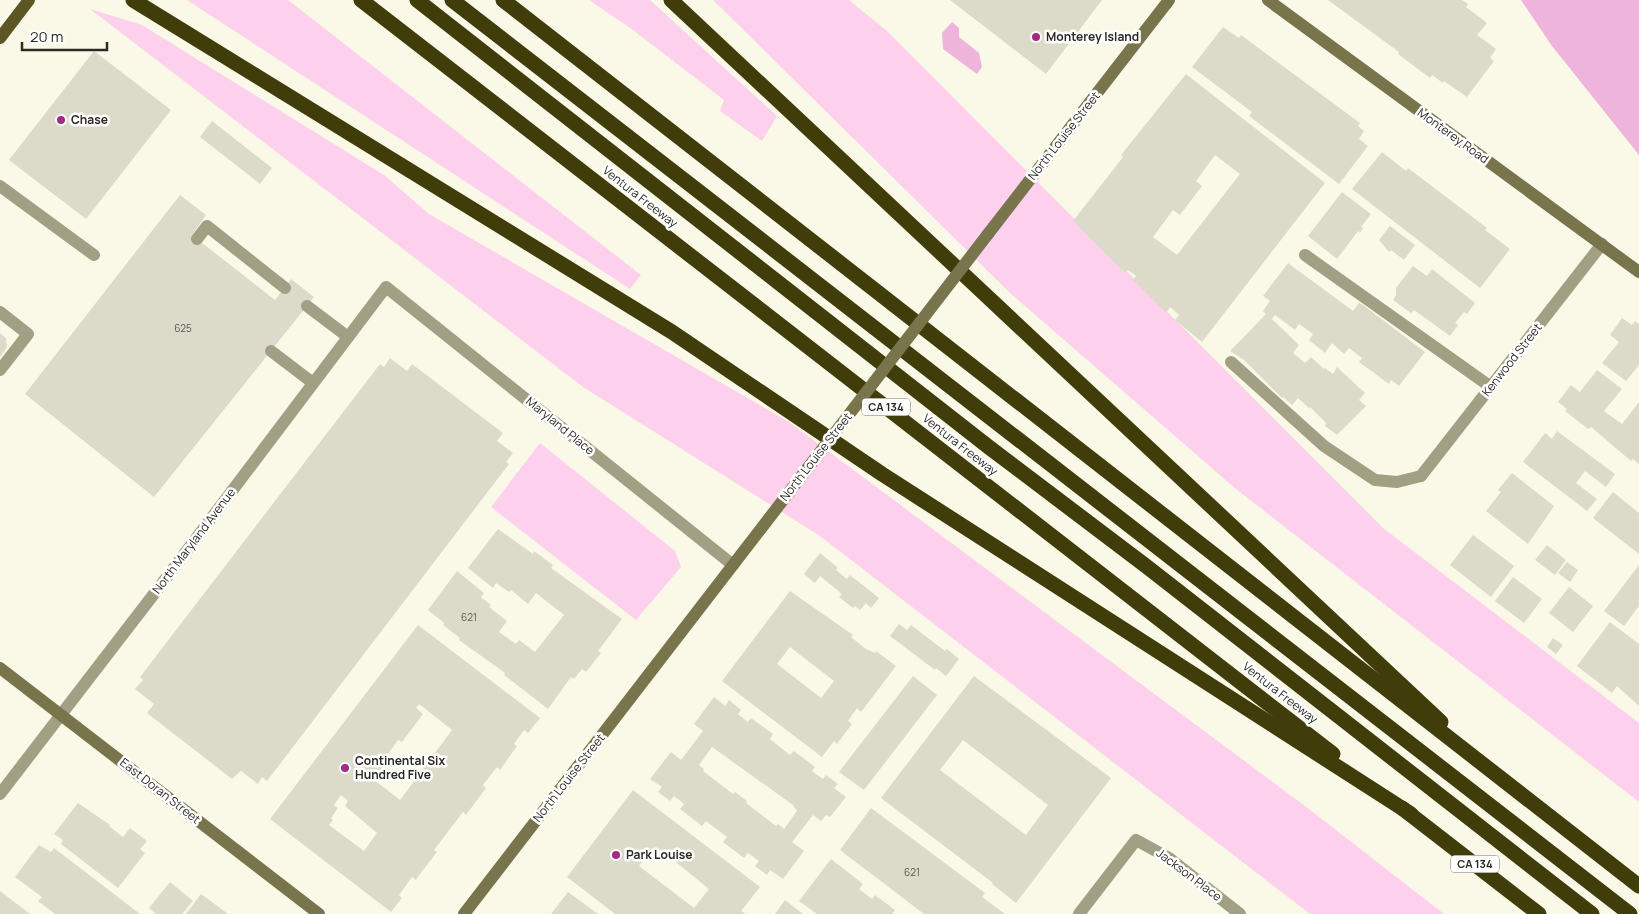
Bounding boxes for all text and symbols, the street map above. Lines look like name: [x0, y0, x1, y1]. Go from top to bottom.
scale bar: [22, 20, 108, 52]
text: 20 m: [30, 26, 63, 47]
place label: Monterey Island: [1046, 28, 1139, 45]
marker: Monterey Island: [1030, 31, 1042, 43]
street label: North Louise Street: [1024, 88, 1104, 184]
street label: Monterey Road: [1414, 104, 1492, 167]
place label: Chase: [71, 111, 108, 128]
marker: Chase: [55, 114, 67, 126]
street label: Ventura Freeway: [599, 162, 682, 232]
street label: Kenwood Street: [1478, 319, 1546, 400]
house number: 625: [174, 321, 192, 335]
street label: Maryland Place: [522, 393, 598, 459]
road number: CA 134: [862, 398, 910, 416]
street label: North Louise Street: [776, 409, 856, 505]
street label: Ventura Freeway: [919, 410, 1002, 480]
street label: North Maryland Avenue: [148, 484, 239, 597]
house number: 621: [461, 610, 477, 624]
street label: Ventura Freeway: [1239, 658, 1322, 728]
street label: North Louise Street: [529, 730, 609, 826]
place label: Continental Six Hundred Five: [355, 752, 445, 783]
street label: East Doran Street: [117, 754, 204, 827]
marker: Continental Six Hundred Five: [339, 762, 351, 774]
street label: Jackson Place: [1153, 844, 1225, 905]
place label: Park Louise: [626, 846, 692, 863]
marker: Park Louise: [610, 849, 622, 861]
road number: CA 134: [1451, 856, 1499, 872]
house number: 621: [904, 865, 920, 879]

